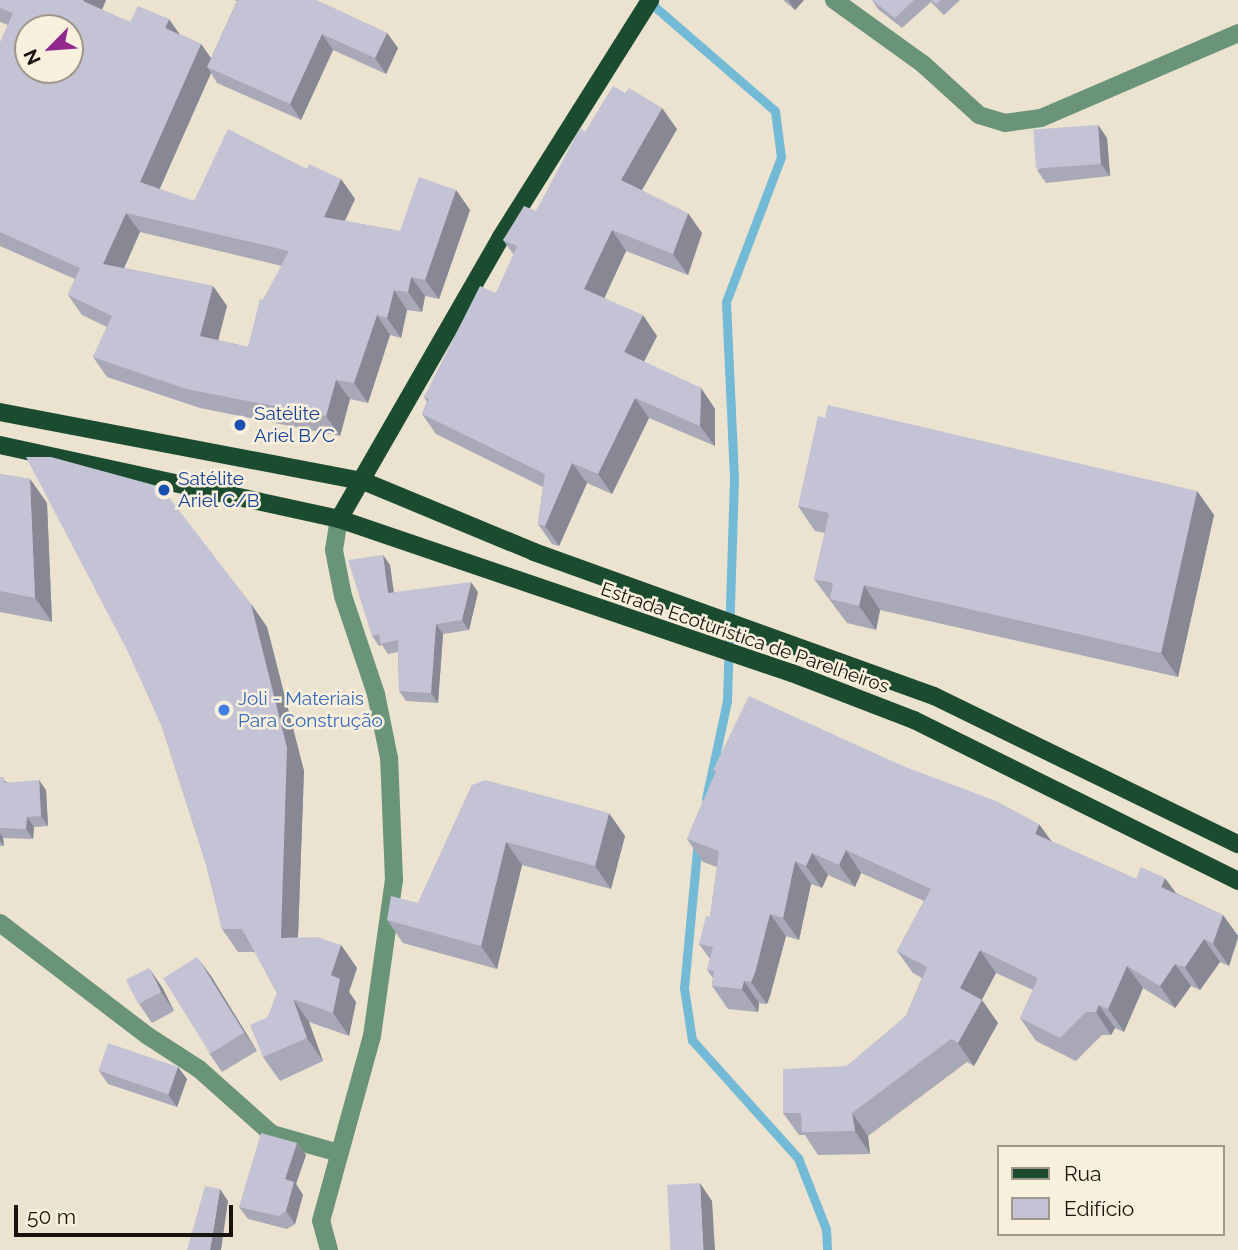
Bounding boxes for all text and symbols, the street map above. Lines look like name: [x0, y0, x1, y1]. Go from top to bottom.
north arrow: [14, 14, 84, 84]
text: N: [19, 46, 45, 68]
place label: Satélite Ariel B/C: [254, 403, 336, 447]
marker: Satélite Ariel B/C: [232, 417, 248, 433]
place label: Satélite Ariel C/B: [178, 468, 260, 512]
marker: Satélite Ariel C/B: [156, 482, 172, 498]
street label: Estrada Ecoturistica de Parelheiros: [598, 578, 892, 698]
place label: Joli - Materiais Para Construção: [238, 688, 383, 732]
marker: Joli - Materiais Para Construção: [216, 702, 232, 718]
legend: [996, 1145, 1224, 1236]
text: Rua: [1064, 1161, 1101, 1186]
scale bar: [18, 1190, 236, 1234]
text: Edifício: [1064, 1196, 1134, 1221]
text: 50 m: [27, 1204, 76, 1229]

